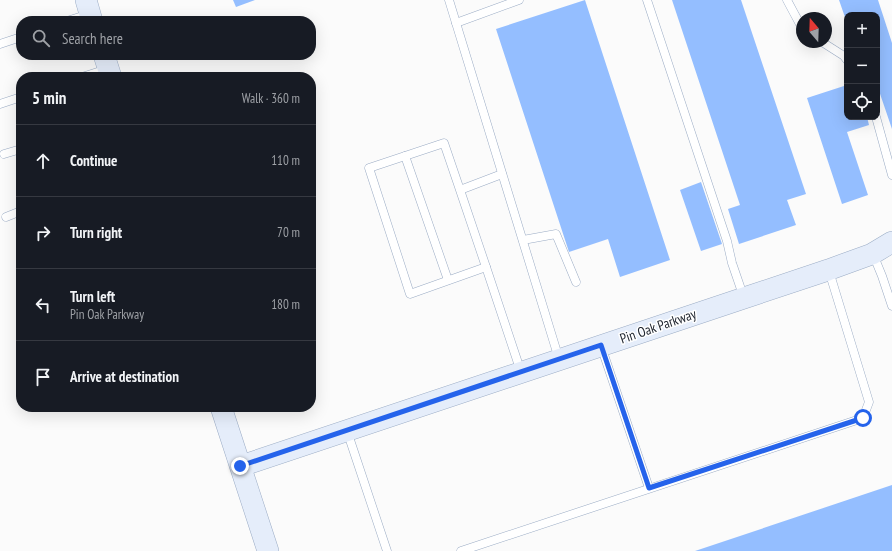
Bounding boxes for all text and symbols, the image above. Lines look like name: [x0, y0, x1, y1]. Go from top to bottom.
north arrow: [796, 12, 832, 48]
map controls: [844, 12, 880, 120]
button: +: [844, 12, 880, 48]
search box: [16, 16, 316, 60]
icon: search: [30, 27, 52, 49]
text: Search here: [62, 29, 123, 48]
button: −: [844, 48, 880, 84]
button: locate: [844, 84, 880, 120]
text: 5 min: [32, 87, 66, 109]
text: Walk · 360 m: [242, 90, 300, 107]
icon: ahead: [32, 150, 54, 172]
text: Continue: [70, 151, 117, 170]
text: 110 m: [271, 152, 300, 169]
icon: right: [32, 222, 54, 244]
text: Turn right: [70, 223, 122, 242]
text: 70 m: [277, 224, 300, 241]
text: Turn left: [70, 287, 115, 306]
icon: left: [32, 294, 54, 316]
text: 180 m: [271, 296, 300, 313]
street label: Pin Oak Parkway: [617, 304, 699, 347]
text: Pin Oak Parkway: [70, 306, 144, 323]
icon: arrive: [32, 366, 54, 388]
text: Arrive at destination: [70, 367, 179, 386]
route start: [854, 409, 872, 427]
route end: [231, 457, 249, 475]

